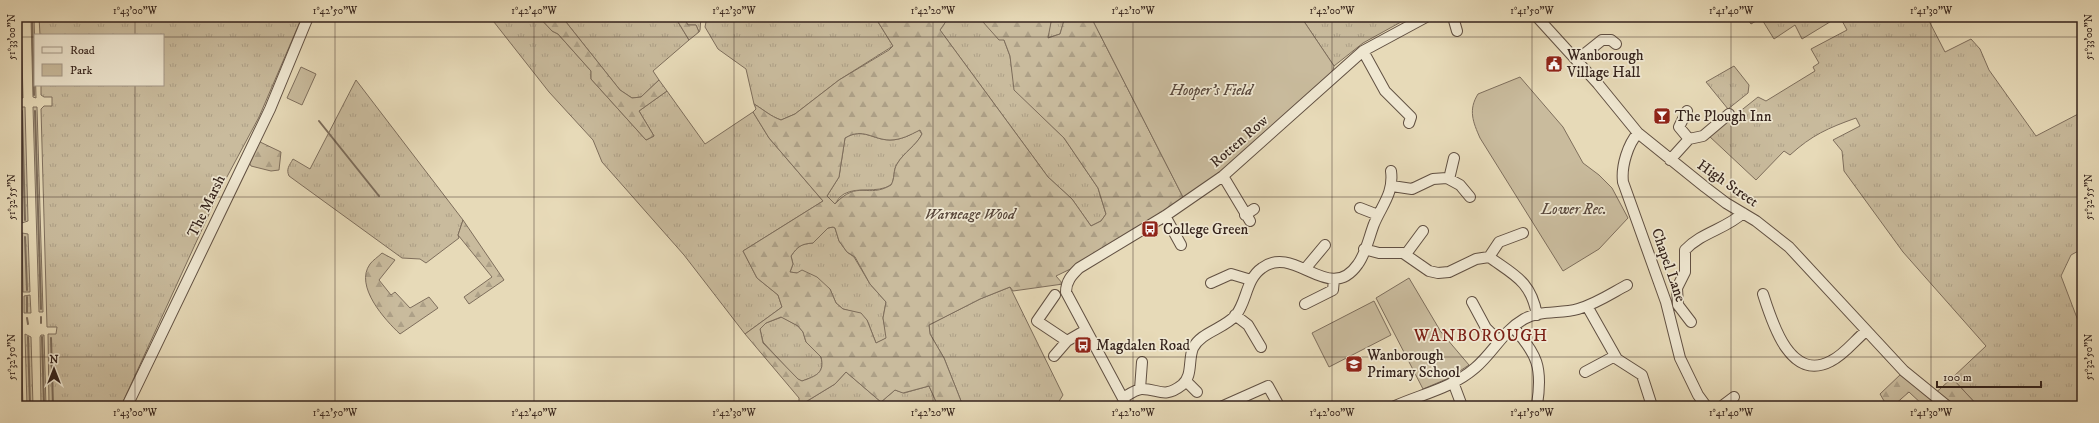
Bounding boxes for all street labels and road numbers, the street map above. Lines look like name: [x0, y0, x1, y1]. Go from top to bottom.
street label: Rotten Row: [1206, 111, 1273, 172]
street label: High Street: [1693, 155, 1762, 211]
street label: The Marsh: [183, 172, 230, 241]
street label: Chapel Lane: [1647, 226, 1690, 305]

